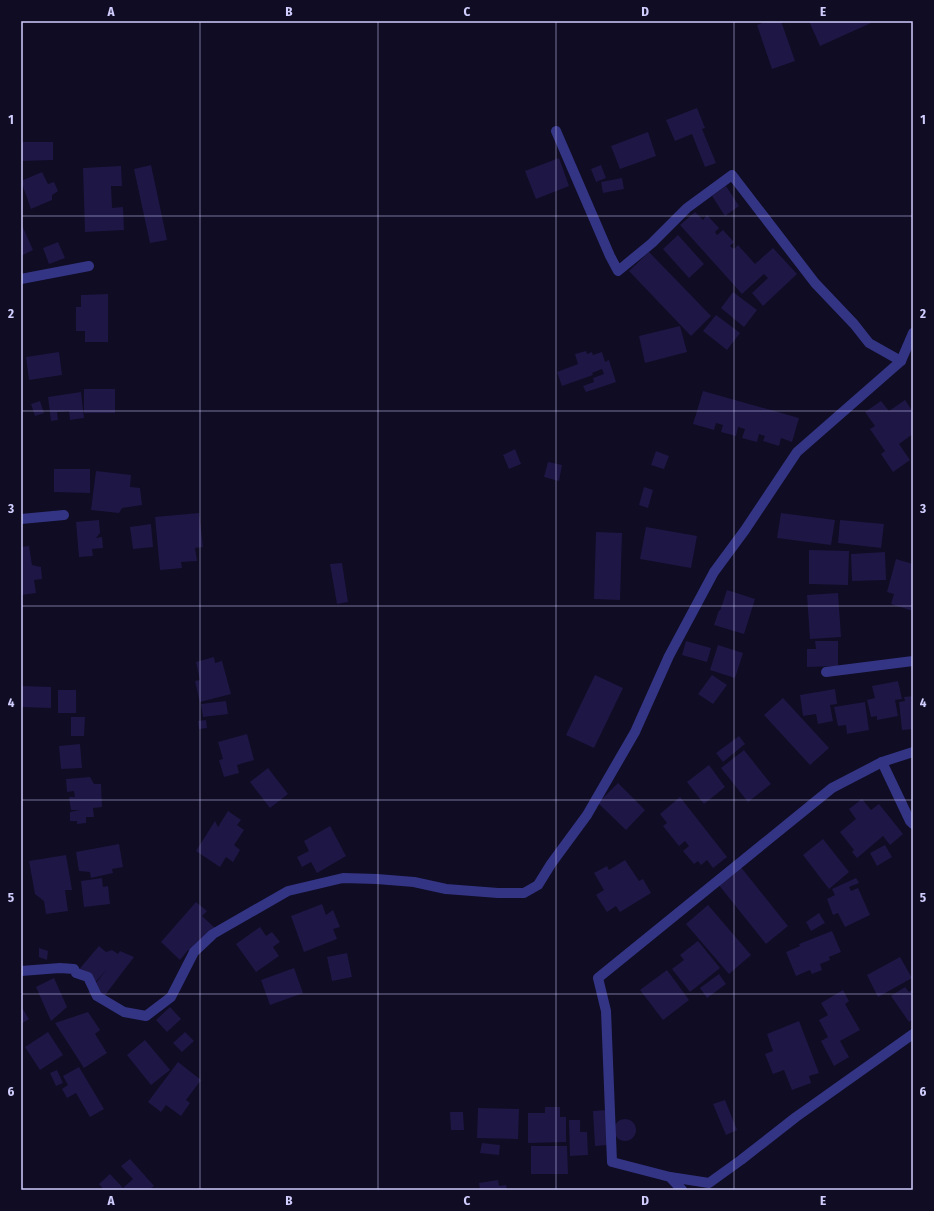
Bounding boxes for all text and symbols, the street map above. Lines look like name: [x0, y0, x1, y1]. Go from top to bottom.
text: A: [106, 4, 115, 19]
text: B: [285, 4, 293, 19]
text: C: [464, 4, 471, 19]
text: D: [641, 4, 649, 19]
text: E: [820, 4, 826, 19]
text: 1: [8, 112, 14, 127]
text: 1: [920, 112, 926, 127]
text: 2: [7, 306, 14, 321]
text: 2: [919, 306, 926, 321]
text: 3: [7, 501, 14, 516]
text: 3: [919, 501, 926, 516]
text: 4: [8, 695, 15, 710]
text: 4: [920, 695, 927, 710]
text: 5: [8, 890, 14, 905]
text: 5: [920, 890, 926, 905]
text: 6: [8, 1084, 15, 1099]
text: 6: [920, 1084, 927, 1099]
text: A: [106, 1193, 115, 1208]
text: B: [285, 1193, 293, 1208]
text: C: [464, 1193, 471, 1208]
text: D: [641, 1193, 649, 1208]
text: E: [820, 1193, 826, 1208]

